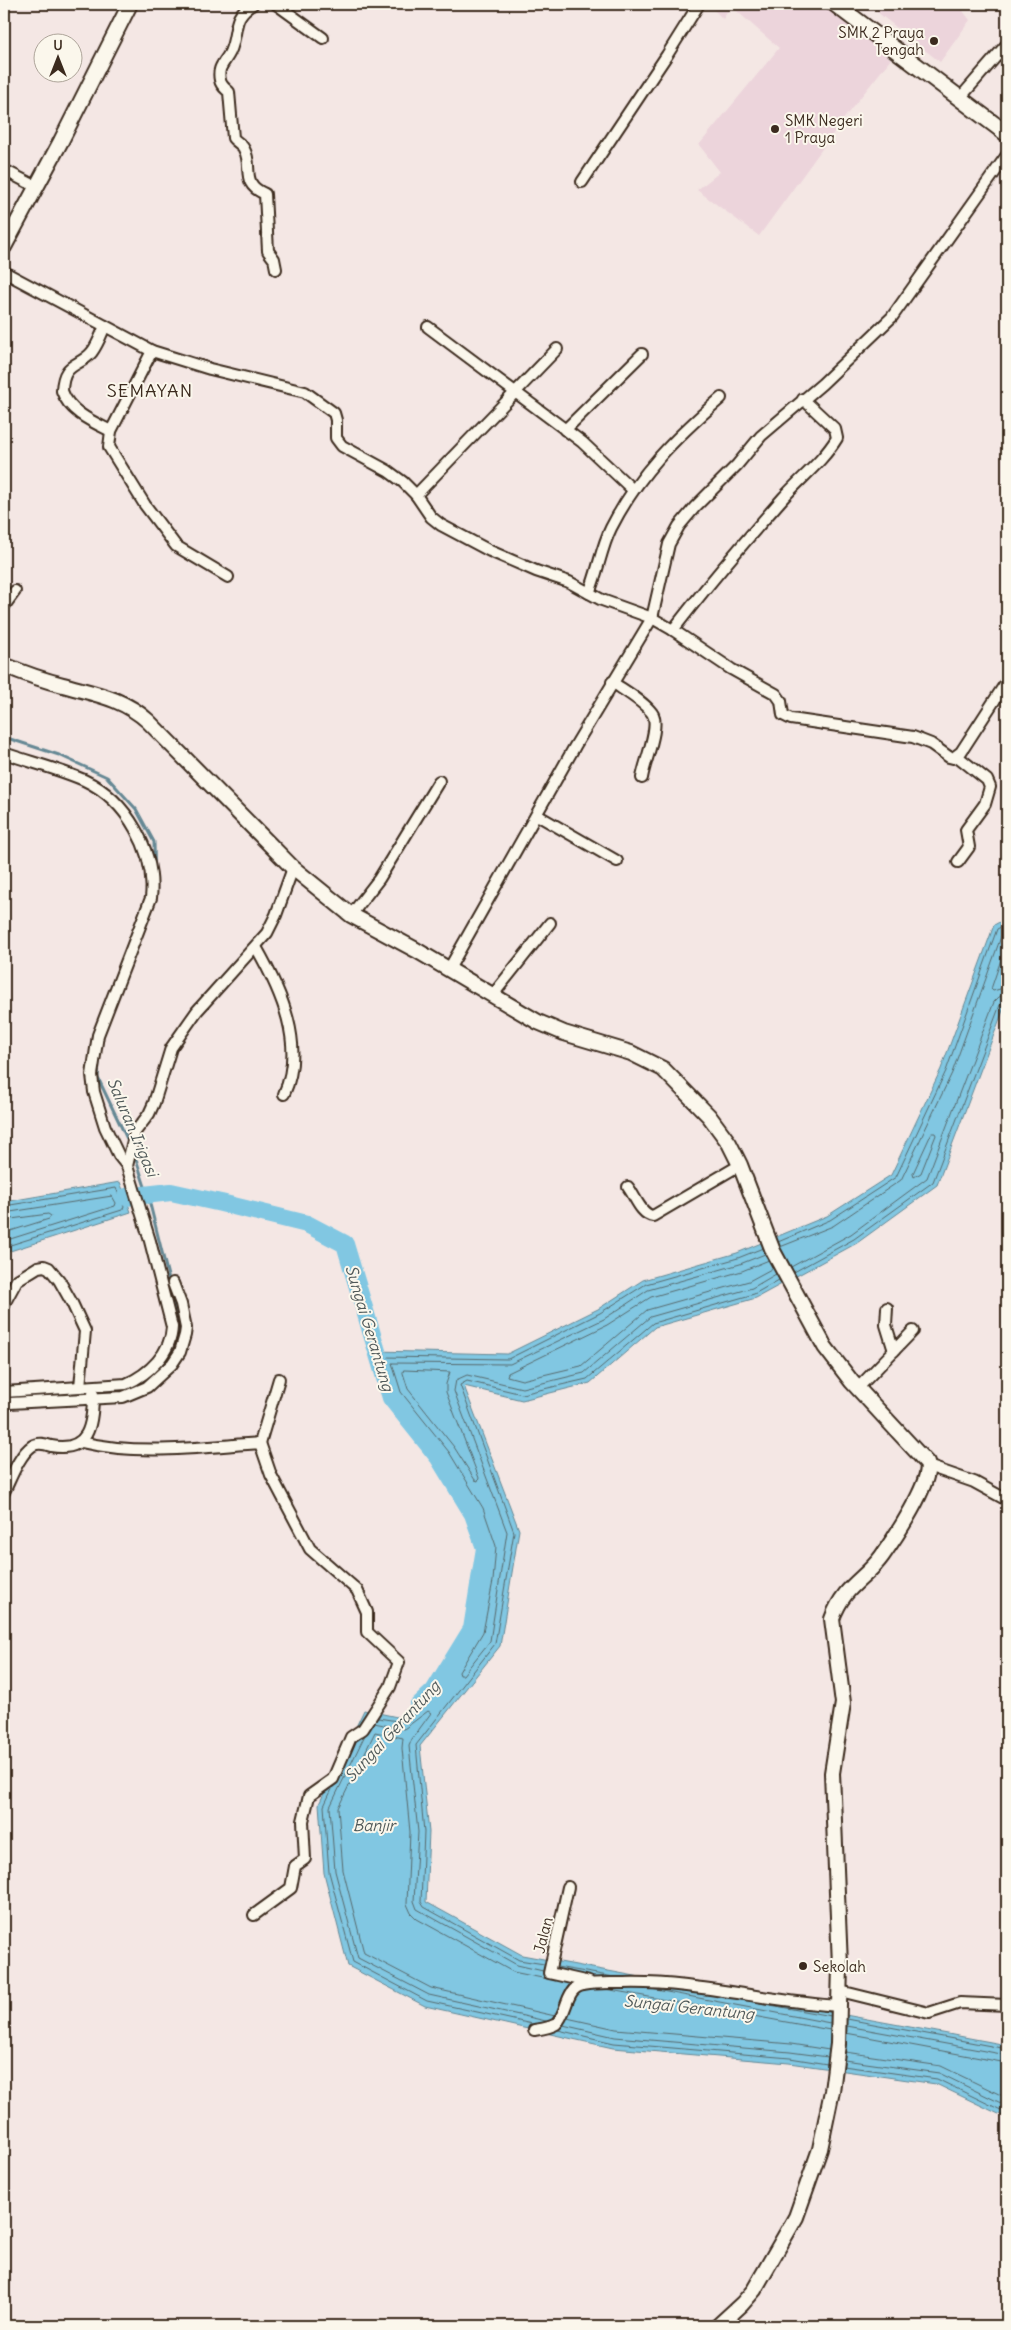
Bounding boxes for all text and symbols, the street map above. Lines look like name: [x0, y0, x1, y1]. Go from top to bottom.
place label: SMK 2 Praya Tengah: [838, 23, 924, 59]
north arrow: [32, 32, 82, 82]
marker: SMK 2 Praya Tengah: [928, 35, 940, 47]
text: U: [53, 36, 63, 54]
place label: SMK Negeri 1 Praya: [785, 111, 863, 147]
marker: SMK Negeri 1 Praya: [769, 123, 781, 135]
district label: SEMAYAN: [107, 379, 193, 402]
water label: Saluran Irigasi: [103, 1075, 164, 1182]
water label: Sungai Gerantung: [341, 1263, 399, 1394]
water label: Sungai Gerantung: [340, 1676, 445, 1786]
water label: Banjir: [353, 1815, 398, 1835]
street label: Jalan: [529, 1915, 557, 1955]
place label: Sekolah: [813, 1957, 866, 1976]
marker: Sekolah: [797, 1960, 809, 1972]
water label: Sungai Gerantung: [623, 1990, 756, 2024]

